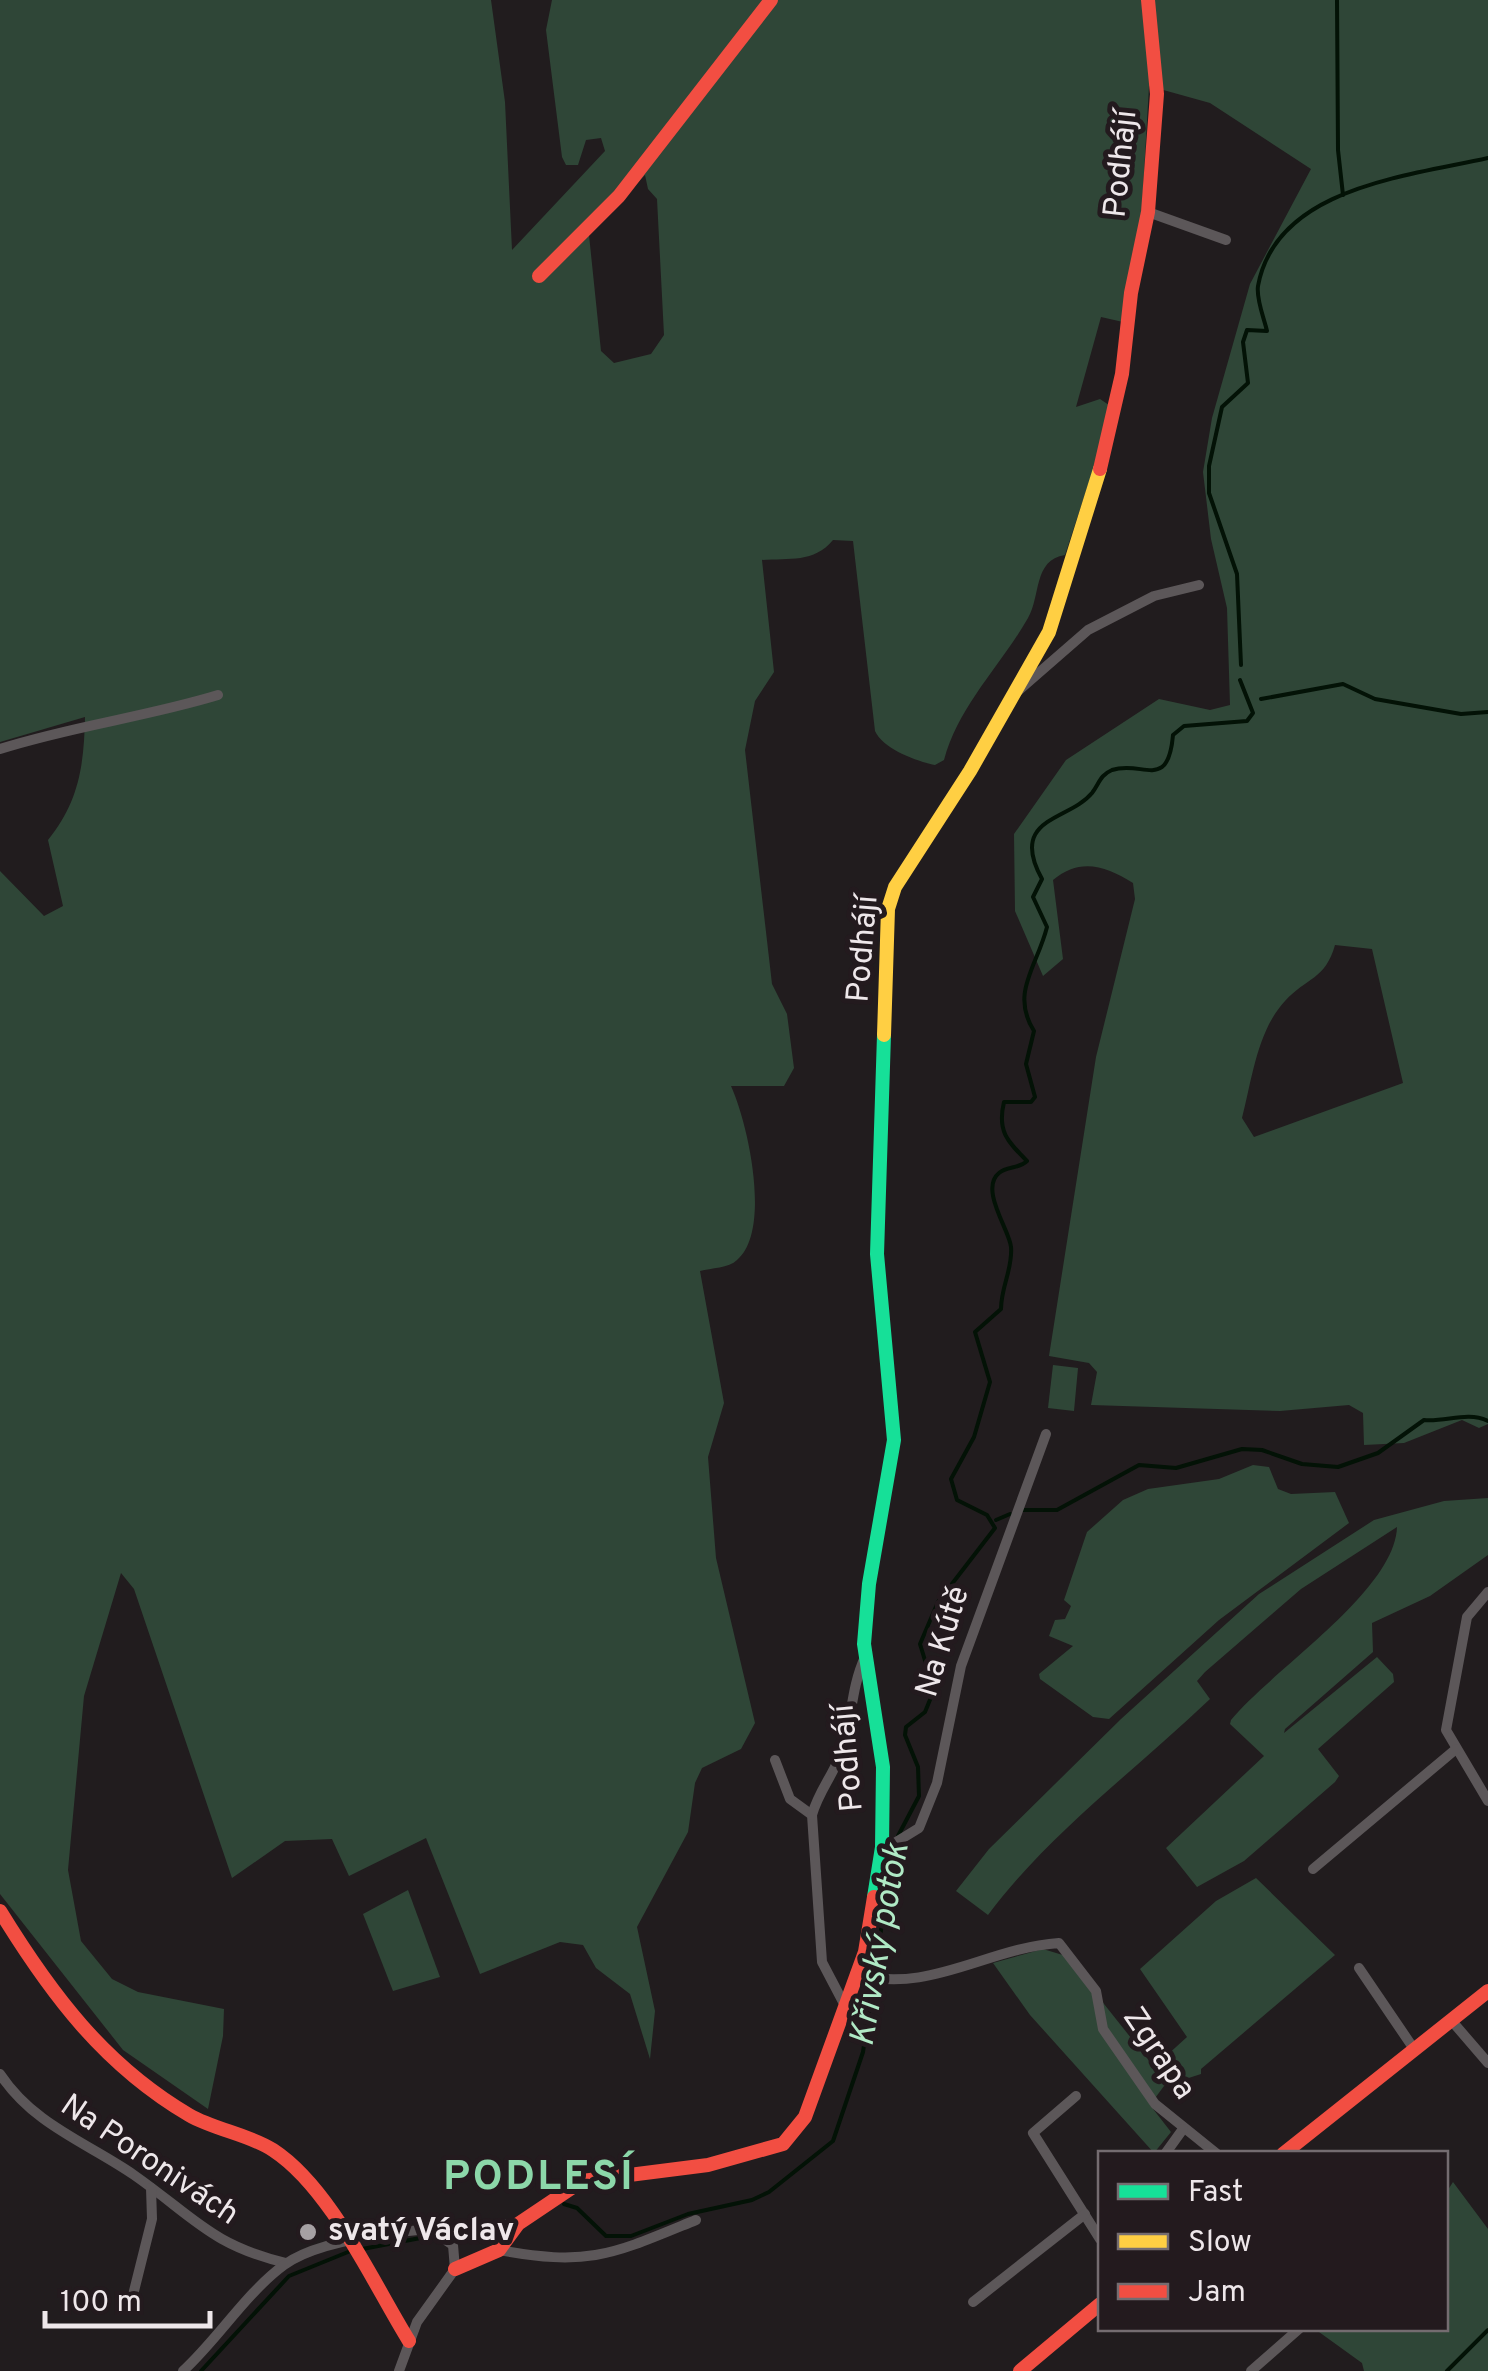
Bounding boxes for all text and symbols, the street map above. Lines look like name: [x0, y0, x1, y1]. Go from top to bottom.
street label: Podhájí: [1096, 105, 1148, 220]
street label: Podhájí: [839, 891, 889, 1004]
street label: Na Kútě: [908, 1582, 980, 1702]
street label: Podhájí: [824, 1700, 874, 1813]
water label: Křivský potok: [841, 1839, 921, 2050]
street label: Zgrapa: [1113, 2000, 1203, 2108]
street label: Na Poronivách: [52, 2087, 246, 2235]
district label: PODLESÍ: [443, 2150, 635, 2205]
legend: [1098, 2151, 1448, 2331]
text: Fast: [1188, 2175, 1243, 2212]
place label: svatý Václav: [328, 2212, 514, 2252]
marker: svatý Václav: [297, 2221, 319, 2243]
text: Slow: [1188, 2225, 1252, 2262]
scale bar: [45, 2266, 210, 2328]
text: Jam: [1188, 2275, 1246, 2312]
text: 100 m: [60, 2285, 142, 2322]

